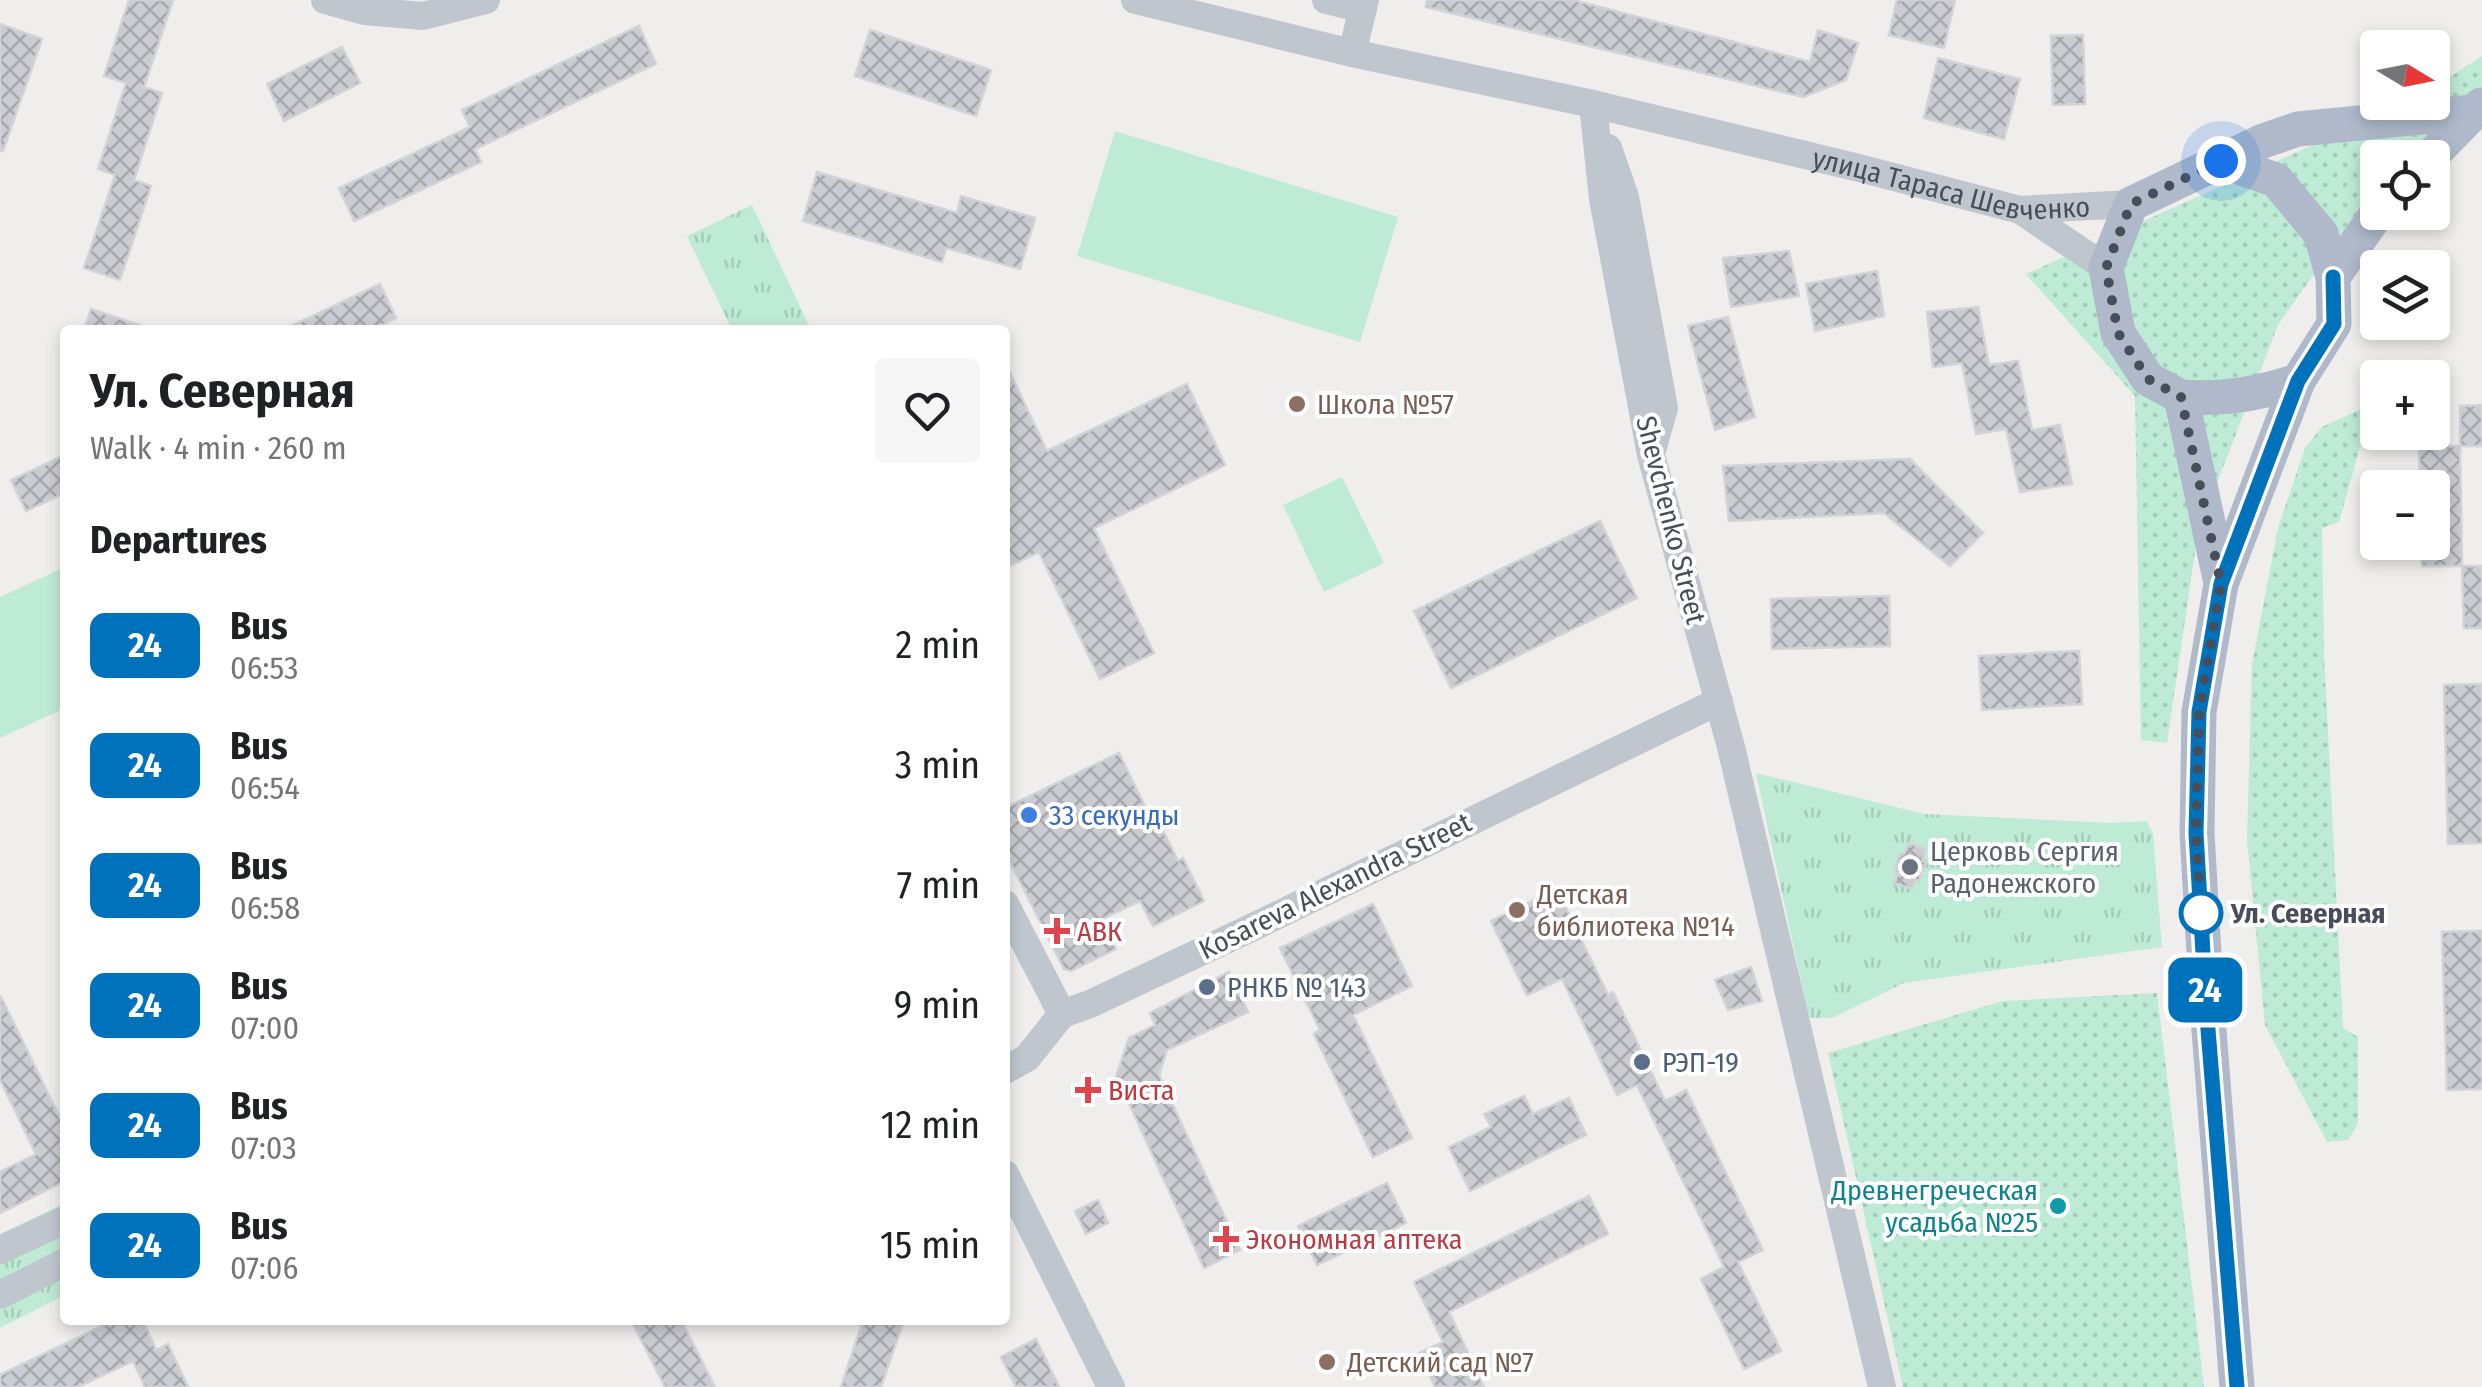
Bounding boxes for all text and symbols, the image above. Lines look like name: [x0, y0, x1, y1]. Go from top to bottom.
north arrow: [2360, 30, 2450, 120]
map controls: [2360, 30, 2450, 560]
your location: [2196, 136, 2246, 186]
button: locate: [2360, 140, 2450, 230]
street label: улица Тараса Шевченко: [1809, 141, 2091, 226]
button: layers: [2360, 250, 2450, 340]
button: heart: [875, 358, 980, 463]
button: +: [2360, 360, 2450, 450]
text: Ул. Северная: [90, 362, 355, 420]
place label: Школа №57: [1317, 388, 1454, 421]
marker: Школа №57: [1286, 393, 1308, 415]
street label: Shevchenko Street: [1629, 413, 1713, 628]
text: Walk · 4 min · 260 m: [90, 429, 347, 467]
button: −: [2360, 470, 2450, 560]
text: Departures: [90, 517, 267, 563]
text: Bus: [230, 603, 288, 649]
text: 2 min: [895, 622, 980, 668]
text: 24: [128, 624, 162, 666]
text: 06:53: [230, 649, 298, 687]
text: Bus: [230, 723, 288, 769]
text: 3 min: [895, 742, 980, 788]
text: 24: [128, 744, 162, 786]
text: 06:54: [230, 769, 300, 807]
place label: 33 секунды: [1049, 799, 1179, 832]
marker: 33 секунды: [1018, 804, 1040, 826]
street label: Kosareva Alexandra Street: [1194, 805, 1477, 966]
place label: Церковь Сергия Радонежского: [1930, 835, 2119, 900]
text: Bus: [230, 843, 288, 889]
marker: Церковь Сергия Радонежского: [1899, 856, 1921, 878]
text: 7 min: [897, 862, 980, 908]
text: 24: [128, 864, 162, 906]
place label: Детская библиотека №14: [1536, 878, 1735, 943]
text: 06:58: [230, 889, 300, 927]
marker: Ул. Северная: [2180, 892, 2222, 934]
place label: Ул. Северная: [2230, 897, 2386, 930]
marker: Детская библиотека №14: [1506, 899, 1528, 921]
place label: АВК: [1077, 915, 1122, 948]
marker: АВК: [1046, 920, 1068, 942]
line badge: 24: [2160, 958, 2250, 1022]
text: Bus: [230, 963, 288, 1009]
text: 24: [2188, 969, 2222, 1011]
place label: РНКБ № 143: [1227, 971, 1366, 1004]
marker: РНКБ № 143: [1196, 976, 1218, 998]
text: 9 min: [894, 982, 980, 1028]
text: 24: [128, 984, 162, 1026]
text: 07:00: [230, 1009, 299, 1047]
place label: РЭП-19: [1662, 1046, 1739, 1079]
marker: РЭП-19: [1631, 1051, 1653, 1073]
place label: Виста: [1108, 1074, 1174, 1107]
marker: Виста: [1077, 1079, 1099, 1101]
text: Bus: [230, 1083, 288, 1129]
text: 12 min: [881, 1102, 980, 1148]
text: 24: [128, 1104, 162, 1146]
text: 07:03: [230, 1129, 297, 1167]
place label: Древнегреческая усадьба №25: [1830, 1174, 2038, 1239]
marker: Древнегреческая усадьба №25: [2047, 1195, 2069, 1217]
text: Bus: [230, 1203, 288, 1249]
text: 15 min: [880, 1222, 980, 1268]
place label: Экономная аптека: [1246, 1223, 1462, 1256]
text: 24: [128, 1224, 162, 1266]
marker: Экономная аптека: [1215, 1228, 1237, 1250]
text: 07:06: [230, 1249, 298, 1287]
place label: Детский сад №7: [1346, 1346, 1534, 1379]
marker: Детский сад №7: [1316, 1351, 1338, 1373]

